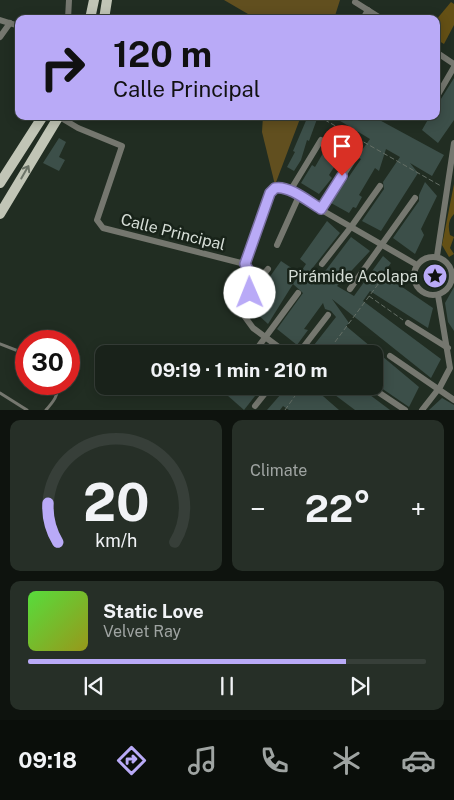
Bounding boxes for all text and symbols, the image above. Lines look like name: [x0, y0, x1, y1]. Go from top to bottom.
text: 120 m: [113, 34, 212, 75]
icon: right: [30, 35, 95, 100]
text: Calle Principal: [113, 76, 260, 102]
pin: [321, 125, 363, 176]
icon: arrive: [328, 132, 356, 160]
one-way arrow: [20, 166, 30, 180]
street label: Calle Principal: [119, 210, 227, 254]
place icon: Pirámide Acolapa: [422, 263, 448, 289]
position arrow: [223, 266, 275, 318]
place label: Pirámide Acolapa: [288, 267, 418, 286]
speed limit sign: 30: [15, 330, 80, 395]
text: 09:19 · 1 min · 210 m: [151, 359, 327, 381]
text: Climate: [250, 461, 307, 480]
text: 20: [83, 472, 149, 533]
text: 22°: [305, 486, 371, 531]
text: −: [250, 492, 266, 525]
text: +: [410, 492, 426, 525]
text: km/h: [95, 530, 137, 551]
text: Static Love: [103, 600, 204, 622]
text: Velvet Ray: [103, 622, 181, 641]
icon: previous: [80, 672, 108, 700]
icon: pause: [213, 672, 241, 700]
icon: next: [346, 672, 374, 700]
icon: directions: [114, 743, 149, 778]
icon: music: [185, 743, 220, 778]
icon: phone: [257, 743, 292, 778]
icon: climate: [329, 743, 364, 778]
icon: car: [401, 743, 436, 778]
text: 09:18: [18, 747, 77, 773]

